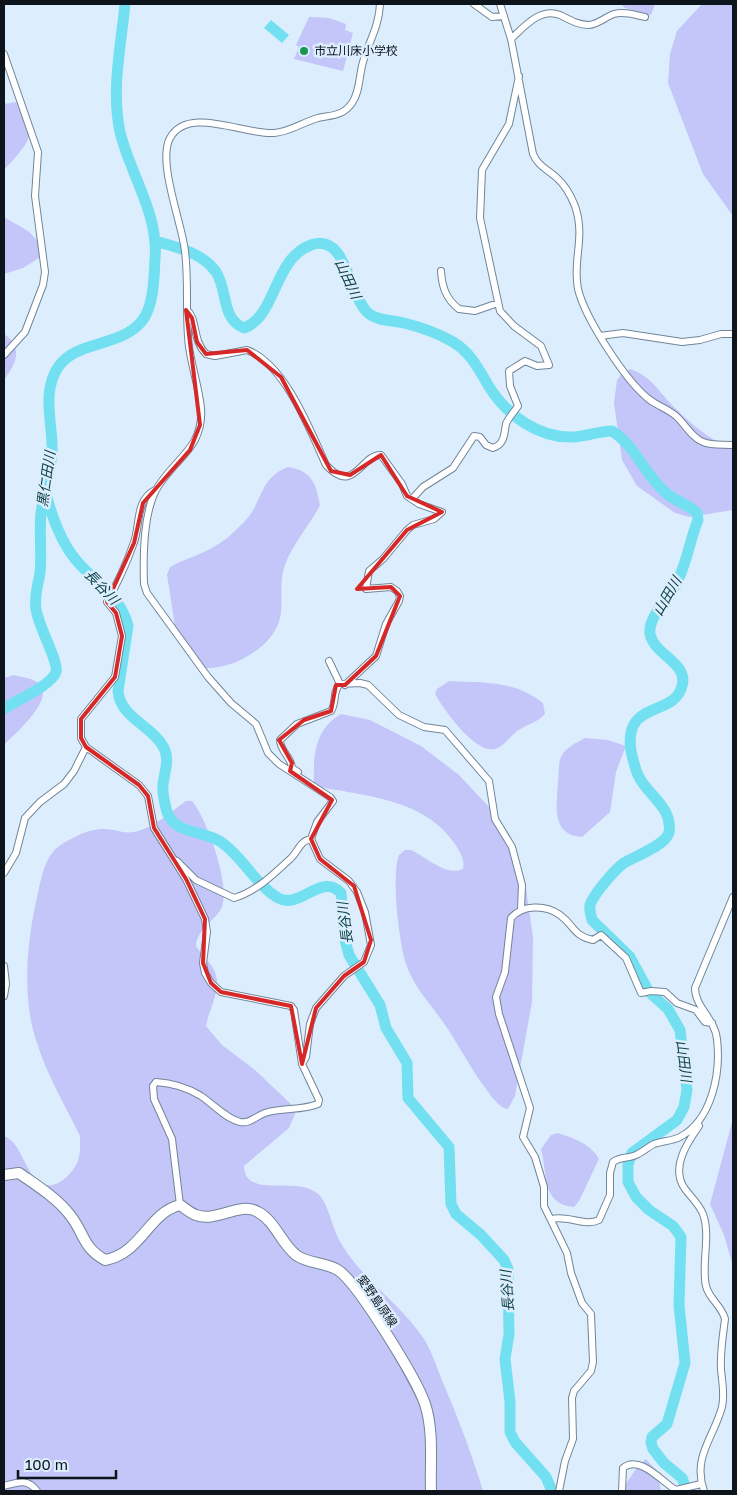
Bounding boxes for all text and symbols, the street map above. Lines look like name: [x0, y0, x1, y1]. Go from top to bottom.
place label: 市立川床小学校: [314, 43, 398, 58]
marker: 市立川床小学校: [298, 45, 310, 57]
water label: 山田川: [332, 256, 366, 303]
water label: 黒仁田川: [33, 448, 58, 508]
water label: 長谷川: [82, 566, 124, 609]
water label: 山田川: [649, 572, 685, 618]
water label: 長谷川: [333, 899, 355, 945]
water label: 山田川: [674, 1039, 696, 1085]
water label: 長谷川: [496, 1267, 516, 1313]
street label: 愛野島原線: [354, 1272, 401, 1330]
scale bar: [18, 1448, 115, 1480]
text: 100 m: [25, 1455, 68, 1473]

